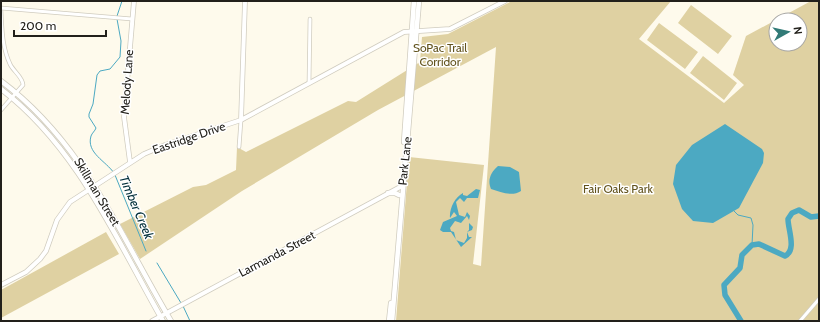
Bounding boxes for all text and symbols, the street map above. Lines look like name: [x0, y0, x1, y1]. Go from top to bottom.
scale bar: [14, 12, 106, 38]
north arrow: [768, 12, 808, 52]
text: 200 m: [20, 18, 56, 33]
text: N: [790, 26, 805, 35]
park label: SoPac Trail Corridor: [413, 40, 467, 69]
street label: Melody Lane: [117, 49, 136, 115]
street label: Eastridge Drive: [150, 118, 227, 157]
street label: Park Lane: [394, 136, 415, 186]
street label: Skillman Street: [71, 155, 124, 229]
water label: Timber Creek: [116, 173, 158, 242]
park label: Fair Oaks Park: [583, 181, 654, 196]
street label: Larmanda Street: [236, 227, 318, 280]

